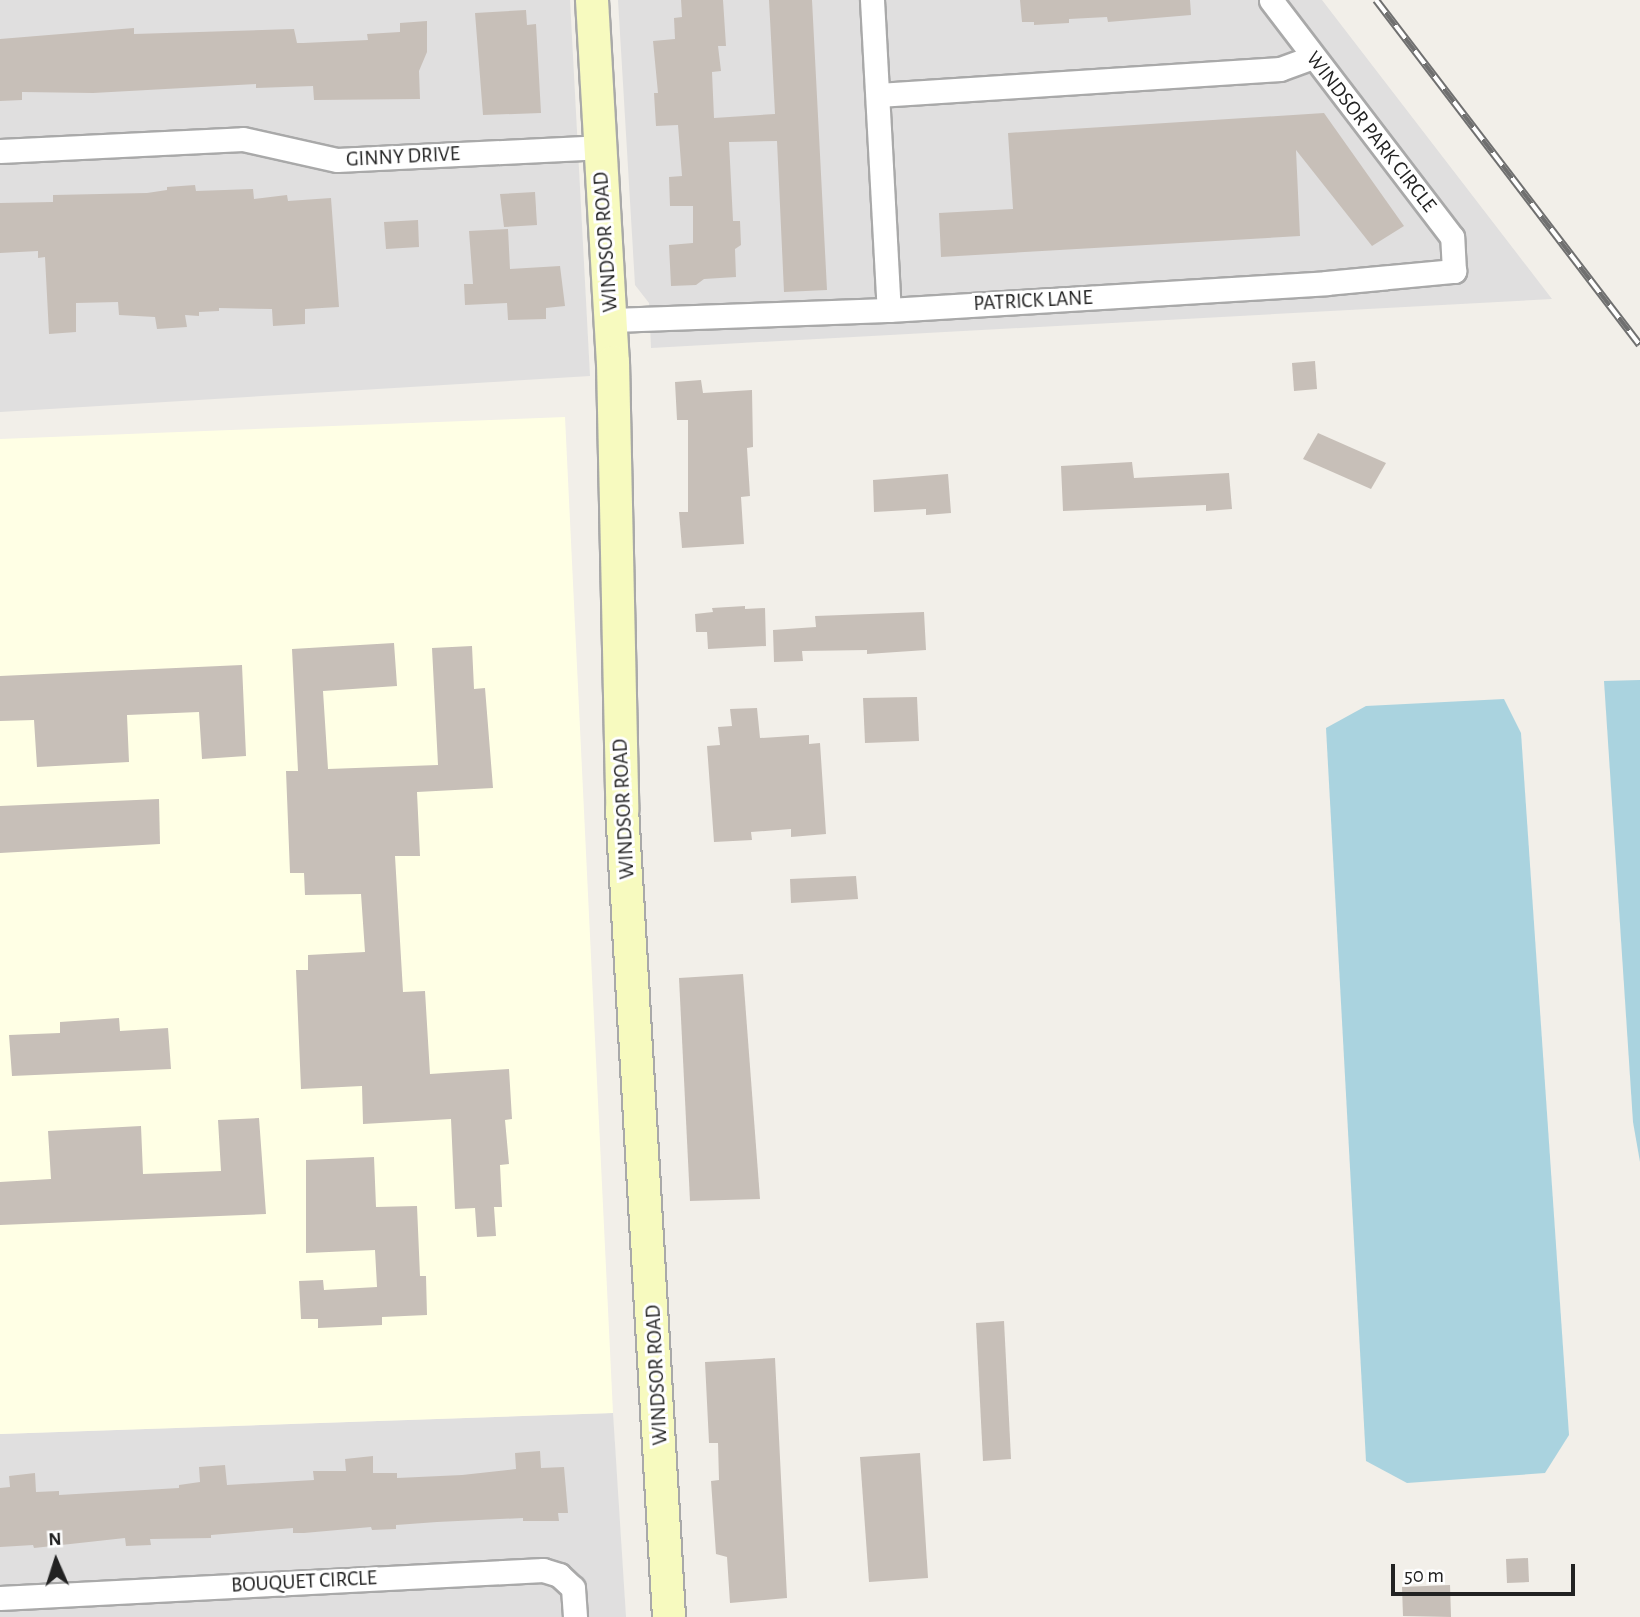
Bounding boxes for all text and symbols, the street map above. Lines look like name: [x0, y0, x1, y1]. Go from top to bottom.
street label: WINDSOR PARK CIRCLE: [1300, 47, 1442, 217]
street label: GINNY DRIVE: [345, 141, 461, 173]
street label: WINDSOR ROAD: [589, 171, 623, 313]
street label: PATRICK LANE: [973, 285, 1093, 317]
street label: WINDSOR ROAD: [608, 738, 640, 880]
street label: WINDSOR ROAD: [641, 1304, 673, 1446]
north arrow: [21, 1526, 91, 1596]
text: N: [48, 1530, 62, 1549]
scale bar: [1395, 1550, 1579, 1594]
text: 50 m: [1404, 1565, 1444, 1586]
street label: BOUQUET CIRCLE: [230, 1566, 378, 1598]

